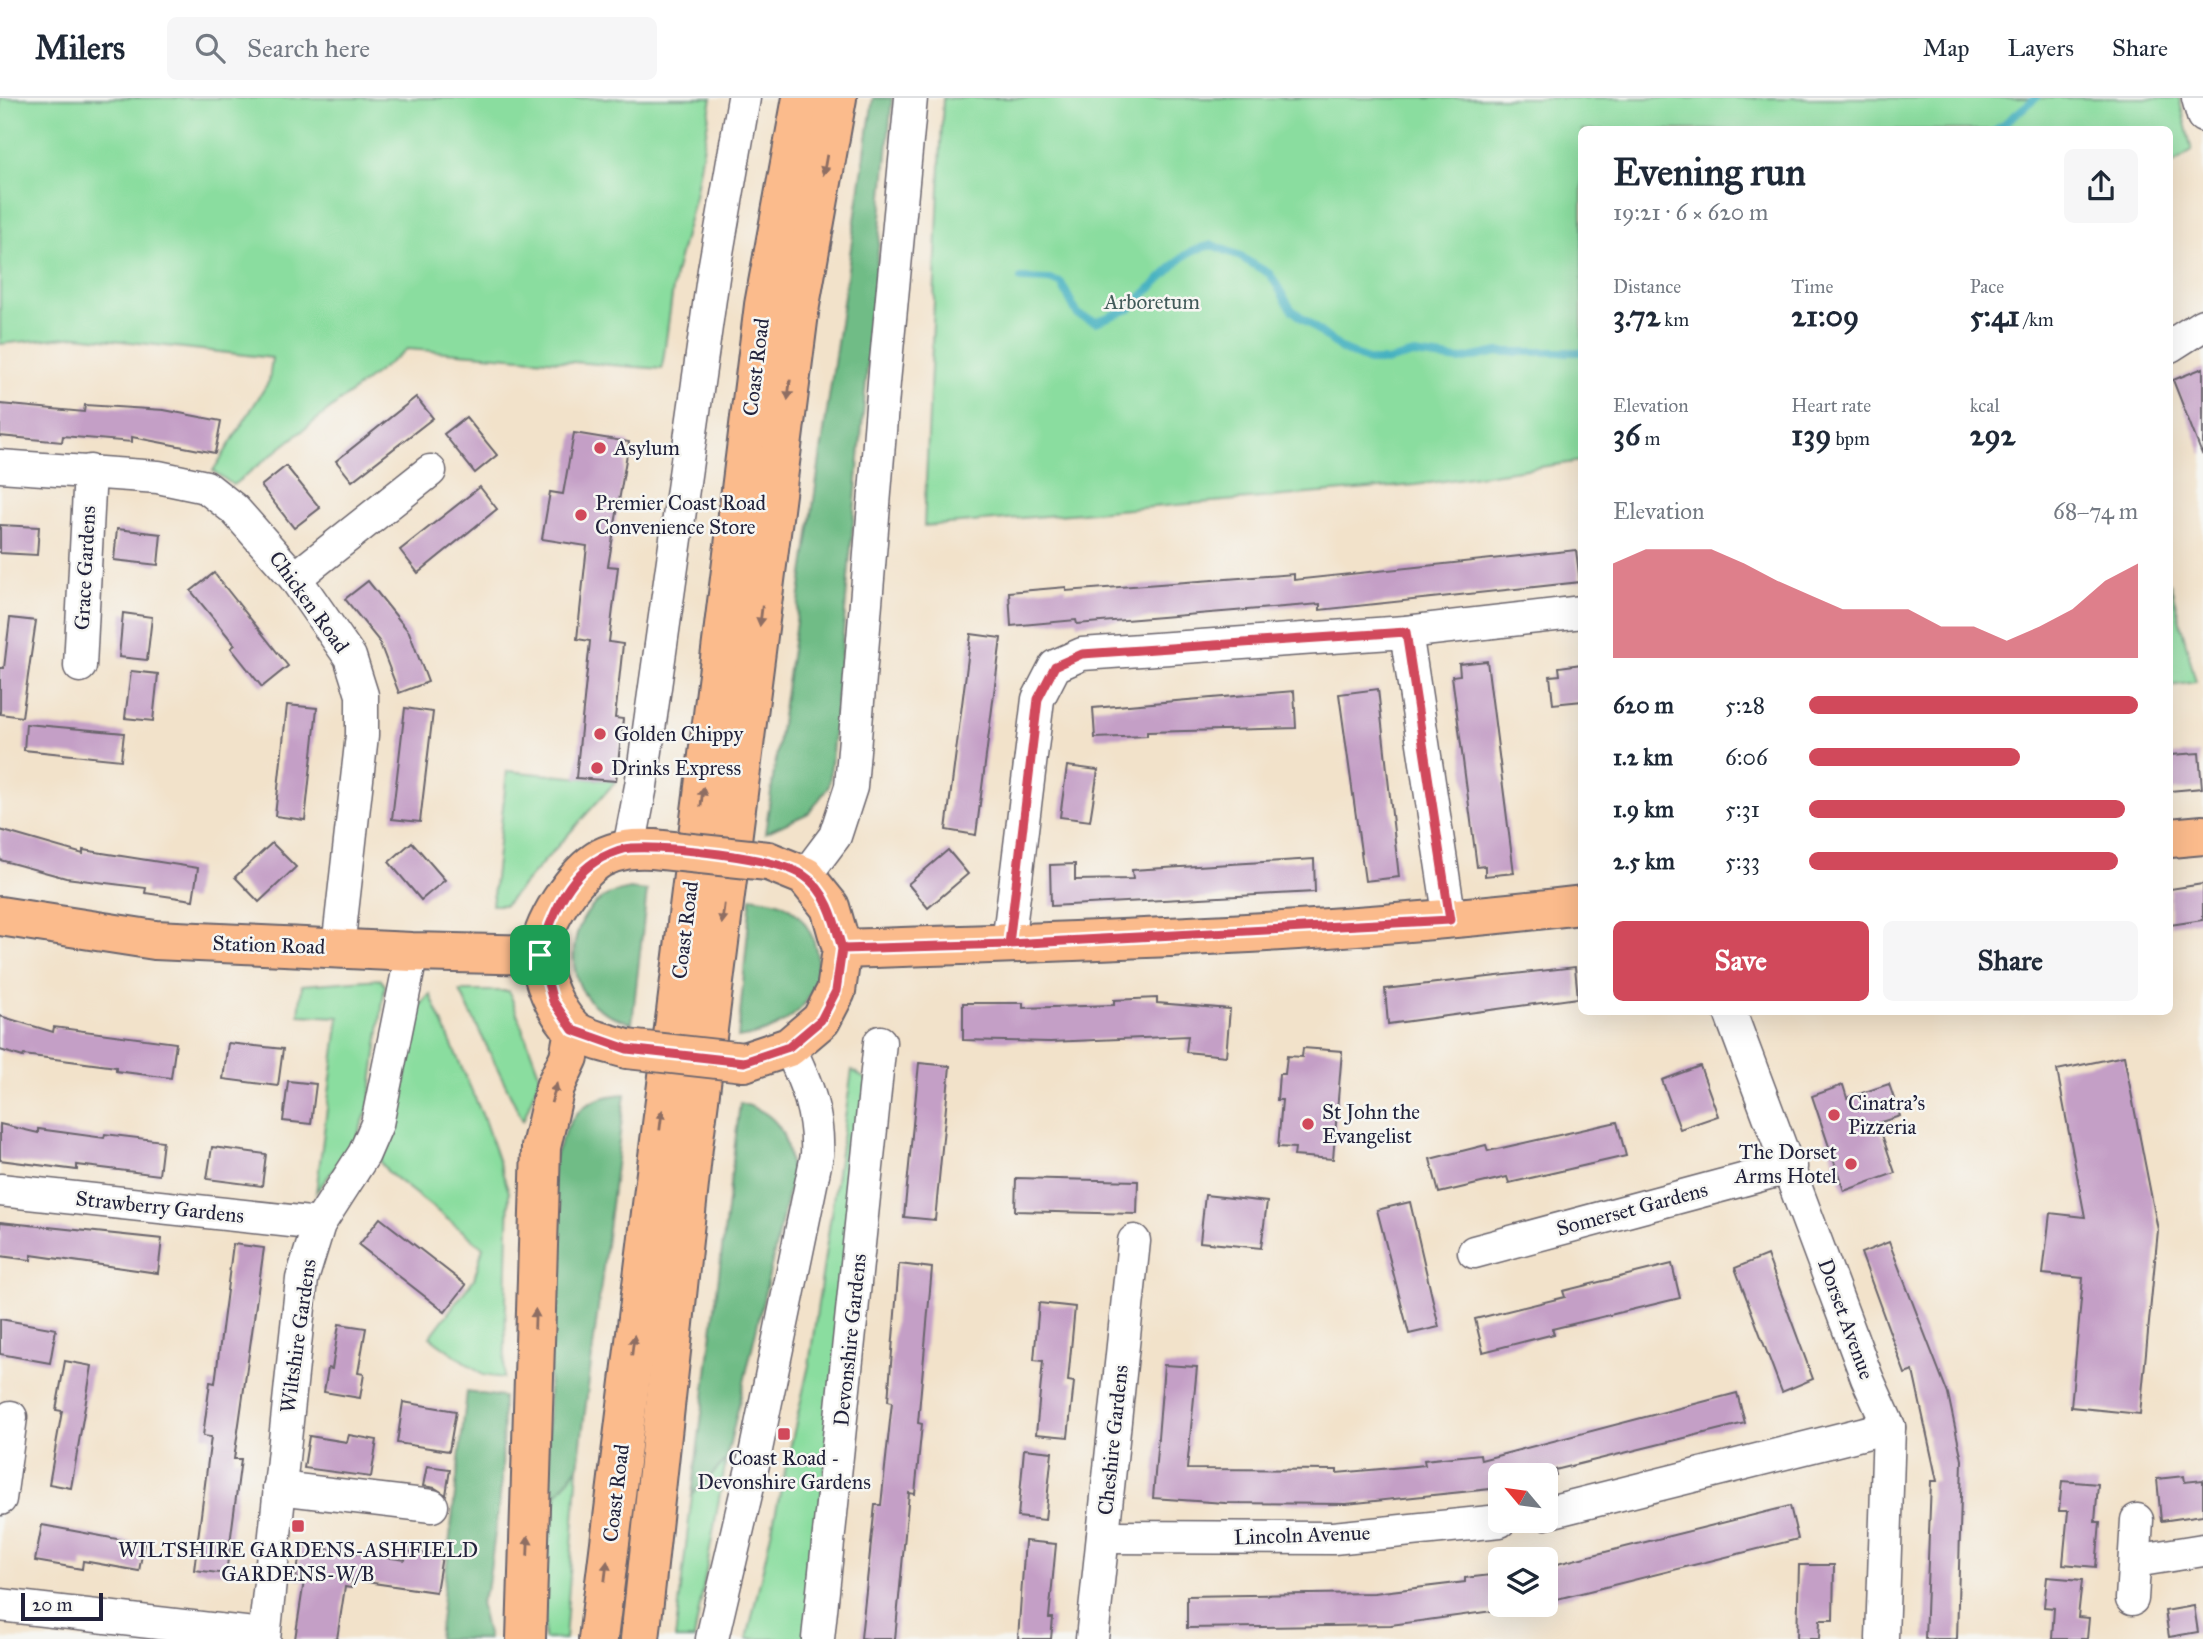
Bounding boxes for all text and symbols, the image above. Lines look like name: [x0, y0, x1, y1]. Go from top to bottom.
search box: [167, 17, 657, 80]
text: Milers: [35, 28, 125, 68]
icon: search: [191, 29, 229, 67]
text: Search here: [247, 32, 370, 64]
text: Map: [1923, 33, 1970, 63]
text: Layers: [2008, 33, 2074, 63]
text: Share: [2112, 33, 2168, 63]
text: Evening run: [1613, 149, 1806, 195]
button: share: [2064, 149, 2138, 223]
one-way arrow: [819, 154, 830, 176]
text: 19:21 · 6 × 620 m: [1613, 198, 1768, 226]
text: Distance: [1613, 275, 1681, 298]
text: Time: [1791, 275, 1833, 298]
text: Pace: [1970, 275, 2004, 298]
park label: Arboretum: [1103, 289, 1200, 315]
text: 3.72: [1613, 298, 1660, 334]
text: 21:09: [1791, 298, 1859, 334]
text: 5:41: [1970, 298, 2020, 334]
text: km: [1660, 308, 1689, 331]
text: /km: [2020, 308, 2054, 331]
street label: Coast Road: [737, 316, 775, 417]
one-way arrow: [784, 379, 795, 401]
text: Elevation: [1613, 394, 1688, 417]
text: Heart rate: [1791, 394, 1871, 417]
text: kcal: [1970, 394, 2000, 417]
text: 36: [1613, 417, 1640, 453]
text: 139: [1791, 417, 1831, 453]
text: 292: [1970, 417, 2015, 453]
text: m: [1640, 427, 1660, 450]
text: bpm: [1831, 427, 1870, 450]
place label: Asylum: [613, 435, 680, 461]
marker: Asylum: [592, 440, 608, 456]
place label: Premier Coast Road Convenience Store: [595, 490, 767, 540]
text: Elevation: [1613, 497, 1704, 525]
text: 68–74 m: [2053, 497, 2138, 525]
street label: Grace Gardens: [69, 505, 101, 631]
marker: Premier Coast Road Convenience Store: [573, 507, 589, 523]
street label: Chicken Road: [263, 546, 355, 658]
one-way arrow: [755, 605, 766, 627]
text: 620 m: [1613, 691, 1674, 719]
text: 5:28: [1725, 691, 1765, 719]
place label: Golden Chippy: [614, 721, 744, 747]
marker: Golden Chippy: [592, 726, 608, 742]
text: 1.2 km: [1613, 743, 1673, 771]
text: 6:06: [1725, 743, 1768, 771]
place label: Drinks Express: [611, 755, 741, 781]
marker: Drinks Express: [589, 760, 605, 776]
one-way arrow: [696, 785, 707, 807]
text: 1.9 km: [1613, 795, 1674, 823]
text: 5:31: [1725, 795, 1760, 823]
text: 2.5 km: [1613, 847, 1675, 875]
text: 5:33: [1725, 847, 1760, 875]
street label: Coast Road: [666, 879, 704, 980]
one-way arrow: [717, 903, 728, 925]
button: Save: [1613, 921, 1869, 1001]
button: Share: [1883, 921, 2138, 1001]
pin: [510, 925, 570, 985]
street label: Station Road: [212, 930, 326, 960]
icon: arrive: [521, 936, 559, 974]
one-way arrow: [549, 1082, 559, 1103]
place label: Cinatra's Pizzeria: [1848, 1090, 1925, 1140]
place label: St John the Evangelist: [1322, 1099, 1420, 1149]
marker: Cinatra's Pizzeria: [1826, 1107, 1842, 1123]
one-way arrow: [655, 1108, 666, 1130]
marker: St John the Evangelist: [1300, 1116, 1316, 1132]
place label: The Dorset Arms Hotel: [1734, 1139, 1838, 1189]
marker: The Dorset Arms Hotel: [1843, 1156, 1859, 1172]
street label: Somerset Gardens: [1553, 1176, 1711, 1242]
street label: Strawberry Gardens: [74, 1185, 246, 1229]
street label: Devonshire Gardens: [828, 1252, 872, 1428]
street label: Dorset Avenue: [1812, 1255, 1880, 1383]
street label: Wiltshire Gardens: [274, 1257, 322, 1415]
one-way arrow: [530, 1308, 541, 1330]
one-way arrow: [628, 1334, 639, 1356]
street label: Cheshire Gardens: [1092, 1364, 1134, 1516]
marker: Coast Road - Devonshire Gardens: [776, 1426, 792, 1442]
street label: Coast Road: [597, 1442, 635, 1543]
place label: Coast Road - Devonshire Gardens: [697, 1445, 871, 1495]
north arrow: [1488, 1463, 1558, 1533]
map controls: [1488, 1463, 1558, 1617]
marker: WILTSHIRE GARDENS-ASHFIELD GARDENS-W/B: [290, 1518, 306, 1534]
street label: Lincoln Avenue: [1233, 1520, 1371, 1550]
one-way arrow: [523, 1535, 534, 1557]
place label: WILTSHIRE GARDENS-ASHFIELD GARDENS-W/B: [118, 1537, 478, 1587]
button: layers: [1488, 1547, 1558, 1617]
one-way arrow: [601, 1560, 612, 1582]
scale bar: [21, 1590, 103, 1622]
text: 20 m: [32, 1593, 73, 1616]

